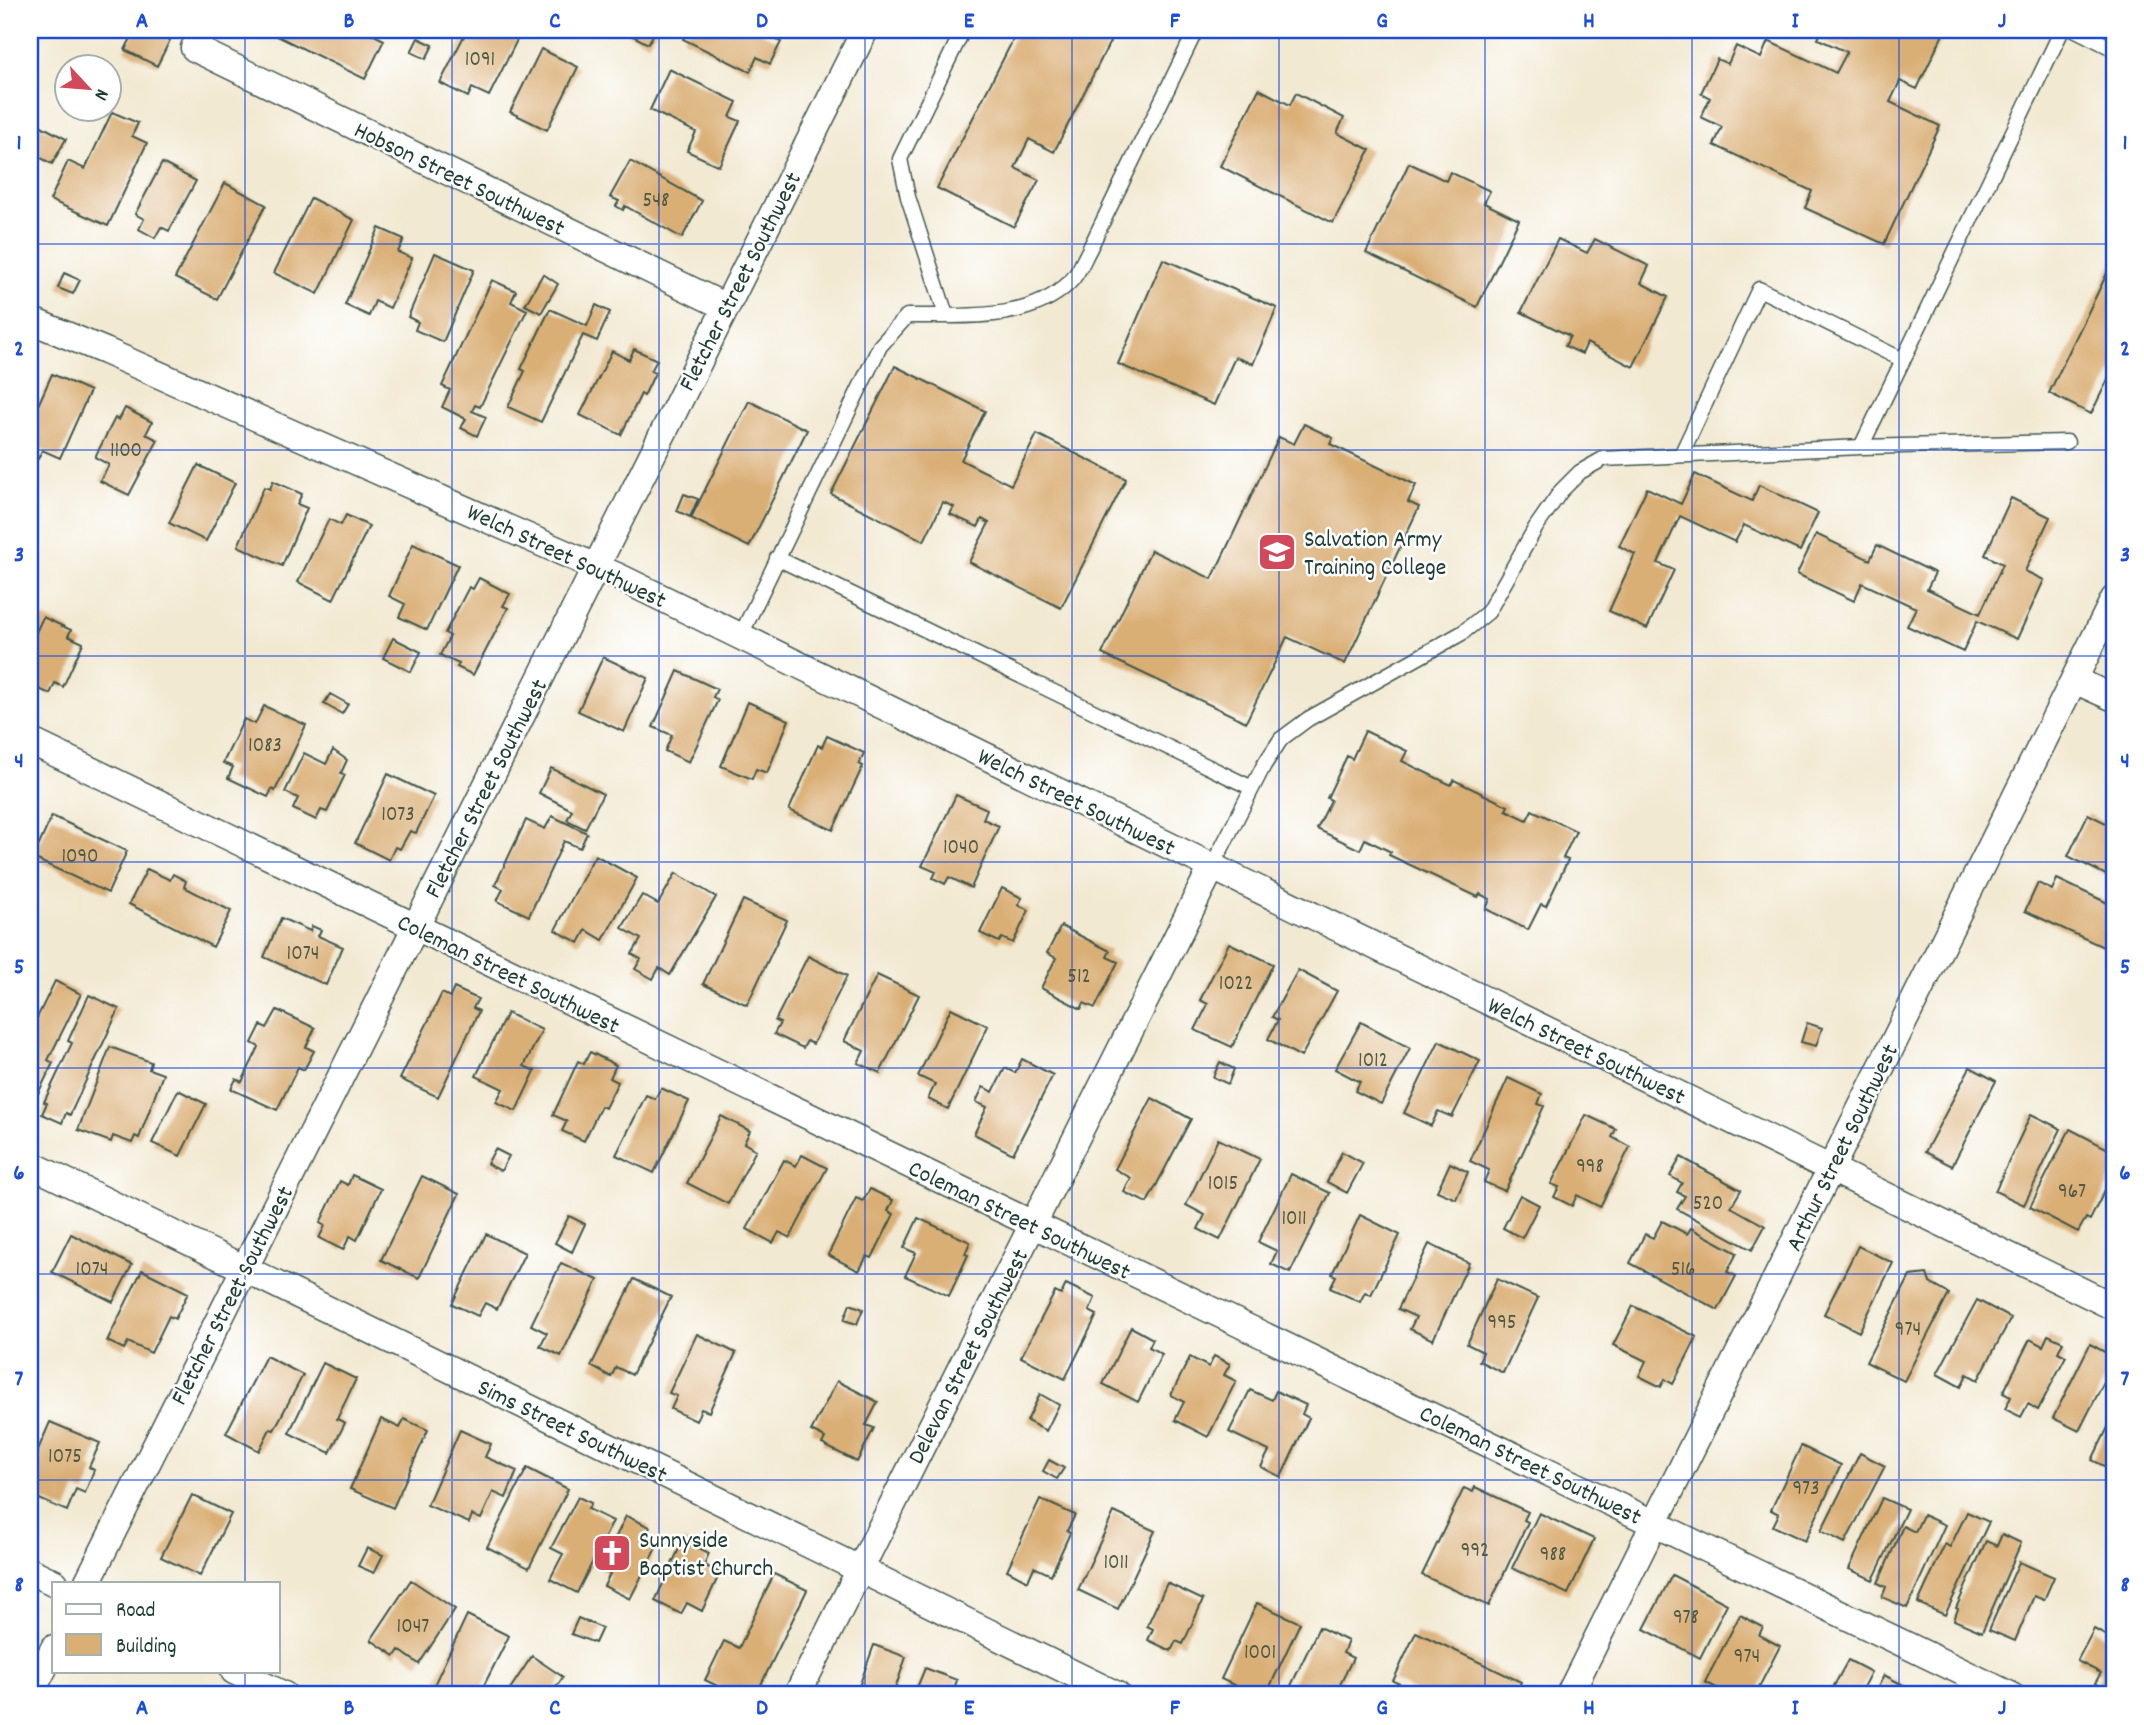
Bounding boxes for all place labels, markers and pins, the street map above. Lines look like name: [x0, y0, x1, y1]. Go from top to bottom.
place label: Salvation Army Training College: [1304, 524, 1446, 586]
school or university icon: Salvation Army Training College: [1256, 531, 1298, 573]
place label: Sunnyside Baptist Church: [639, 1525, 773, 1587]
church icon: Sunnyside Baptist Church: [591, 1532, 633, 1574]

